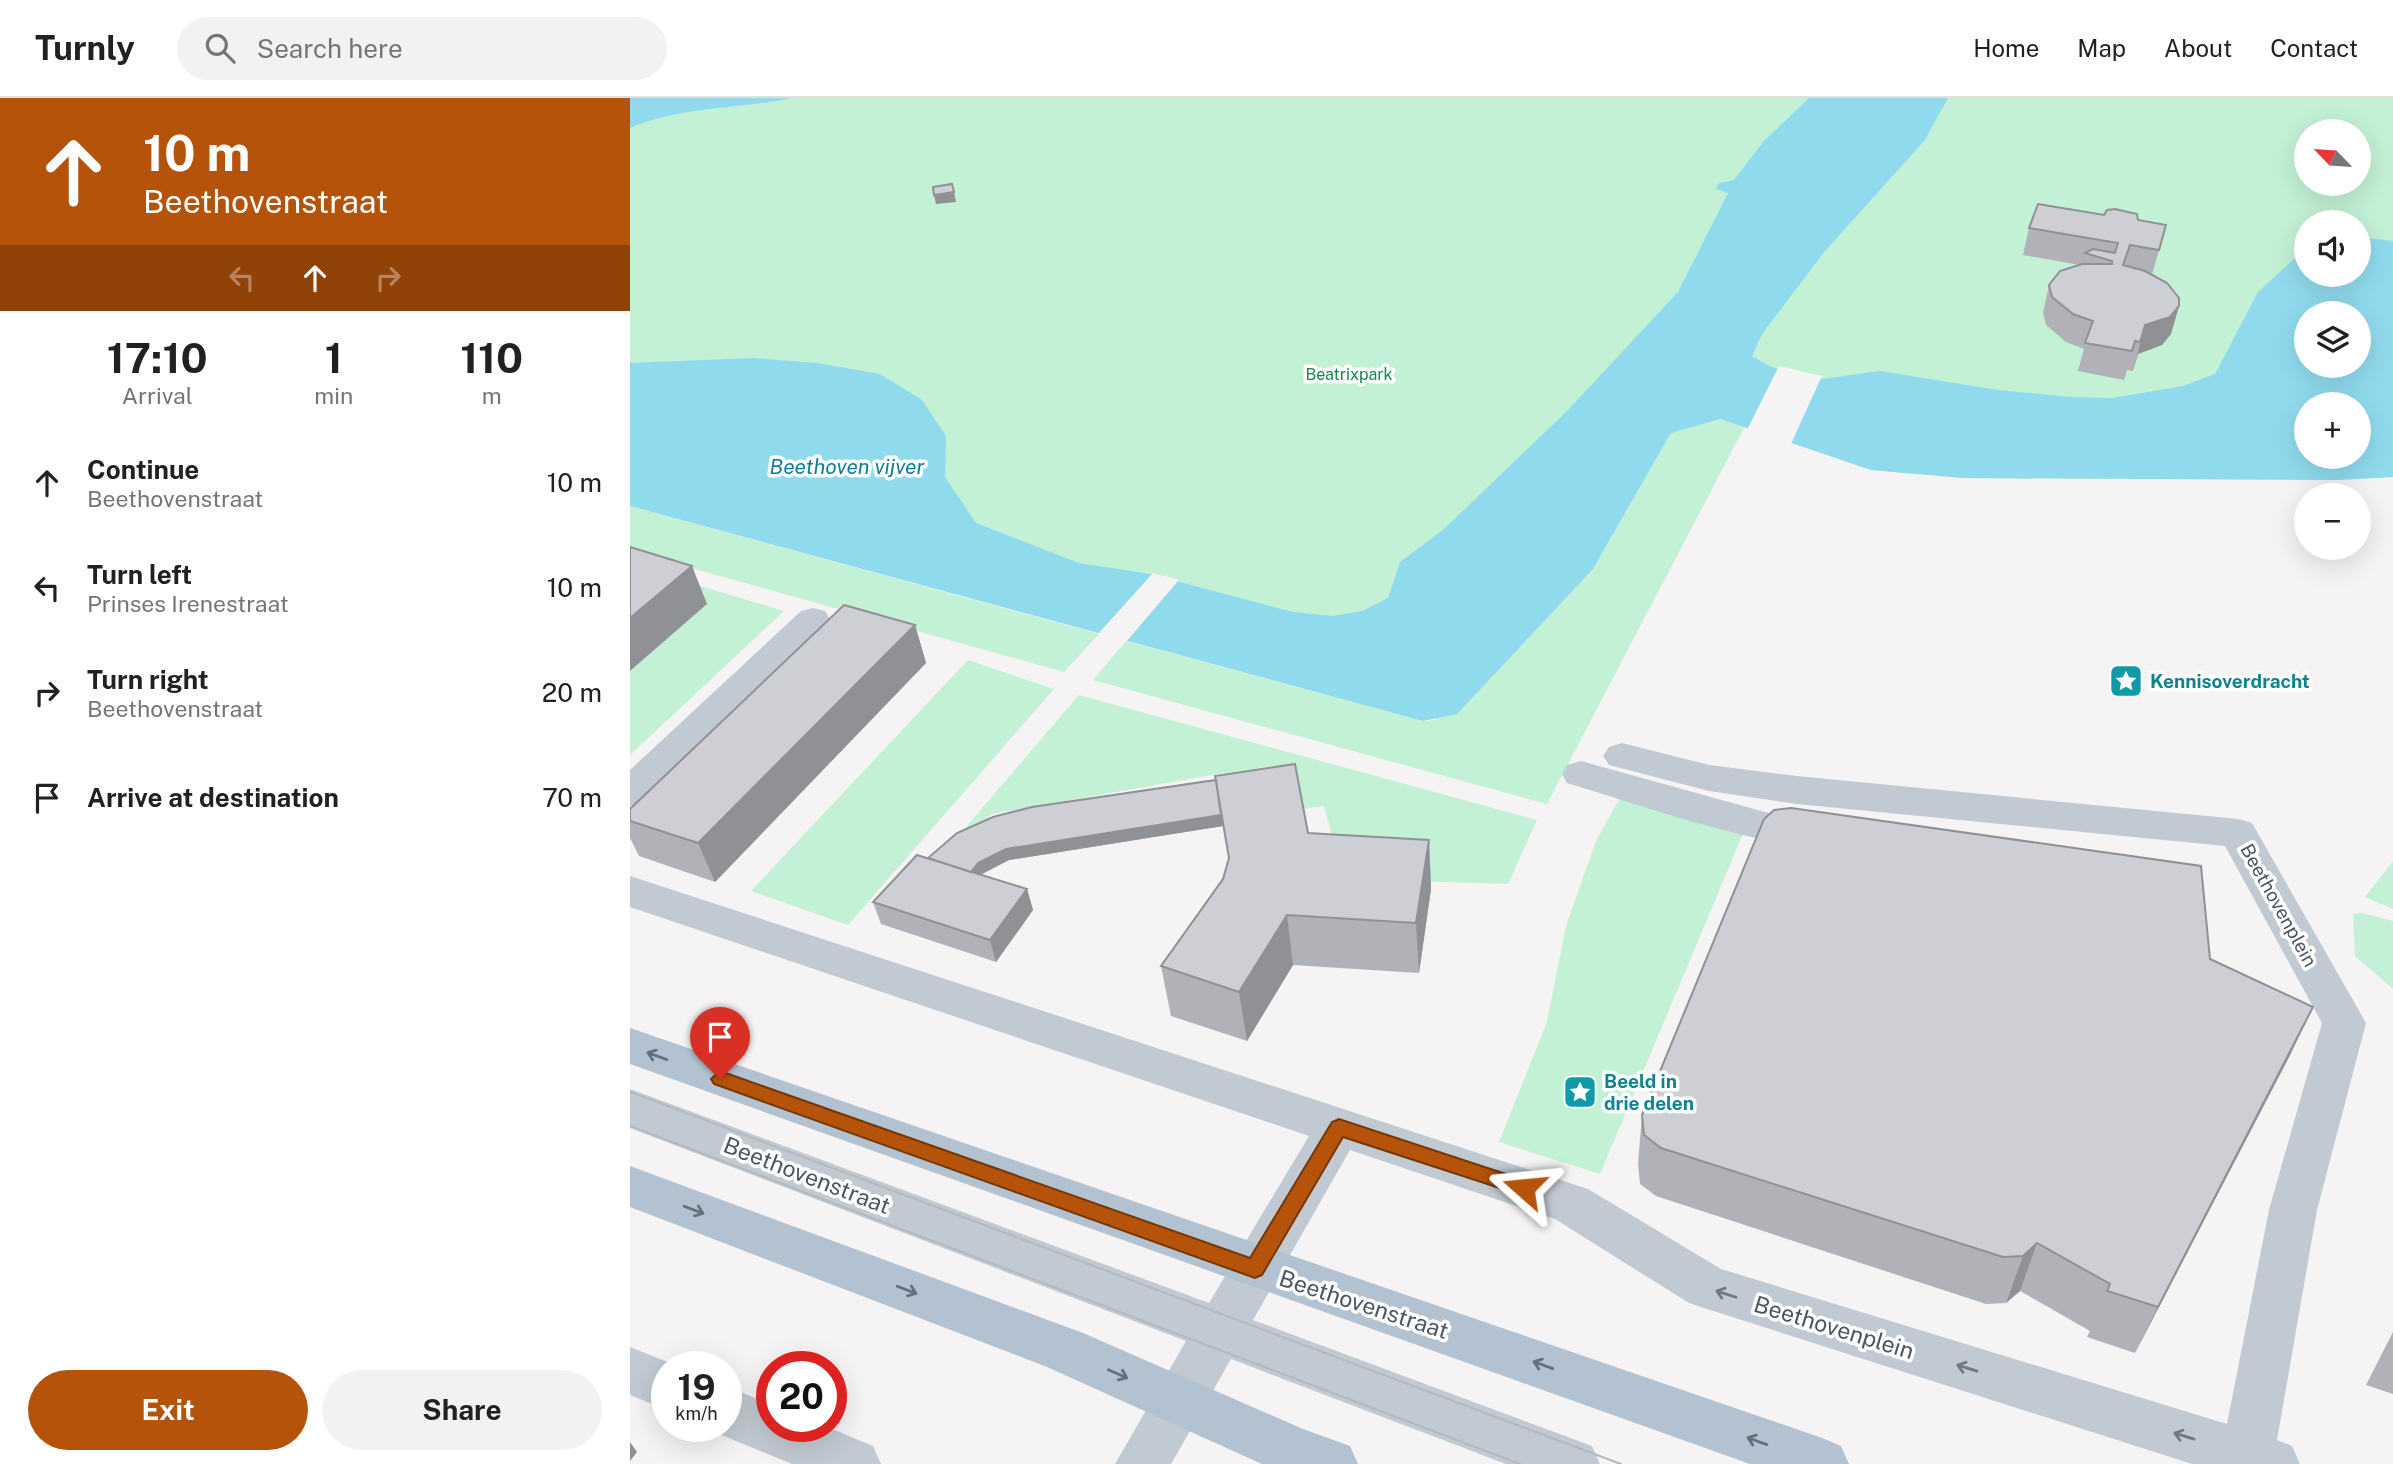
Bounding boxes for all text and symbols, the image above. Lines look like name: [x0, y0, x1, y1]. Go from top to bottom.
search box: [177, 17, 667, 80]
text: Turnly: [35, 29, 135, 67]
icon: search: [201, 29, 239, 67]
text: Search here: [257, 33, 403, 64]
text: Home: [1973, 34, 2039, 62]
text: Map: [2077, 34, 2126, 62]
text: About: [2164, 34, 2232, 62]
text: Contact: [2270, 34, 2358, 62]
north arrow: [2294, 119, 2371, 196]
map controls: [2294, 119, 2371, 560]
text: 10 m: [143, 124, 250, 182]
icon: ahead: [28, 126, 119, 217]
text: Beethovenstraat: [143, 183, 388, 220]
button: sound: [2294, 210, 2371, 287]
icon: left: [223, 259, 261, 297]
icon: ahead: [296, 259, 334, 297]
icon: right: [369, 259, 407, 297]
button: layers: [2294, 301, 2371, 378]
text: 17:10: [107, 333, 207, 382]
text: 1: [325, 333, 343, 382]
text: 110: [460, 333, 523, 382]
park label: Beatrixpark: [1305, 365, 1393, 384]
text: Arrival: [122, 382, 193, 409]
text: min: [314, 382, 353, 409]
text: m: [482, 382, 502, 409]
button: +: [2294, 392, 2371, 469]
text: Continue: [87, 454, 199, 485]
water label: Beethoven vijver: [770, 454, 925, 479]
icon: ahead: [28, 464, 66, 502]
text: 10 m: [547, 467, 602, 498]
button: −: [2294, 483, 2371, 560]
text: Beethovenstraat: [87, 485, 263, 512]
text: Turn left: [87, 559, 192, 590]
icon: left: [28, 569, 66, 607]
text: 10 m: [547, 572, 602, 603]
text: Prinses Irenestraat: [87, 590, 289, 617]
place icon: Kennisoverdracht: [2107, 662, 2145, 700]
text: Turn right: [87, 664, 209, 695]
place label: Kennisoverdracht: [2150, 670, 2310, 692]
icon: right: [28, 674, 66, 712]
text: 20 m: [542, 677, 602, 708]
text: Beethovenstraat: [87, 695, 263, 722]
icon: arrive: [28, 779, 66, 817]
text: Arrive at destination: [87, 782, 339, 813]
text: 70 m: [542, 782, 602, 813]
street label: Beethovenplein: [2236, 840, 2322, 970]
pin: [690, 1007, 750, 1079]
icon: arrive: [701, 1018, 739, 1056]
one-way arrow: [647, 1049, 669, 1061]
place label: Beeld in drie delen: [1604, 1070, 1694, 1114]
place icon: Beeld in drie delen: [1561, 1073, 1599, 1111]
street label: Beethovenstraat: [720, 1131, 894, 1219]
position arrow: [1487, 1151, 1561, 1225]
one-way arrow: [682, 1204, 704, 1217]
street label: Beethovenstraat: [1276, 1264, 1452, 1344]
one-way arrow: [895, 1285, 917, 1297]
one-way arrow: [1716, 1286, 1738, 1299]
street label: Beethovenplein: [1751, 1290, 1917, 1364]
speed limit sign: 20: [756, 1351, 847, 1442]
one-way arrow: [1533, 1358, 1555, 1370]
one-way arrow: [1956, 1361, 1978, 1374]
text: 19: [677, 1367, 716, 1408]
one-way arrow: [1107, 1368, 1128, 1381]
button: Exit: [28, 1370, 308, 1450]
button: Share: [322, 1370, 602, 1450]
text: km/h: [675, 1403, 718, 1424]
one-way arrow: [2174, 1429, 2196, 1441]
one-way arrow: [1747, 1434, 1769, 1446]

